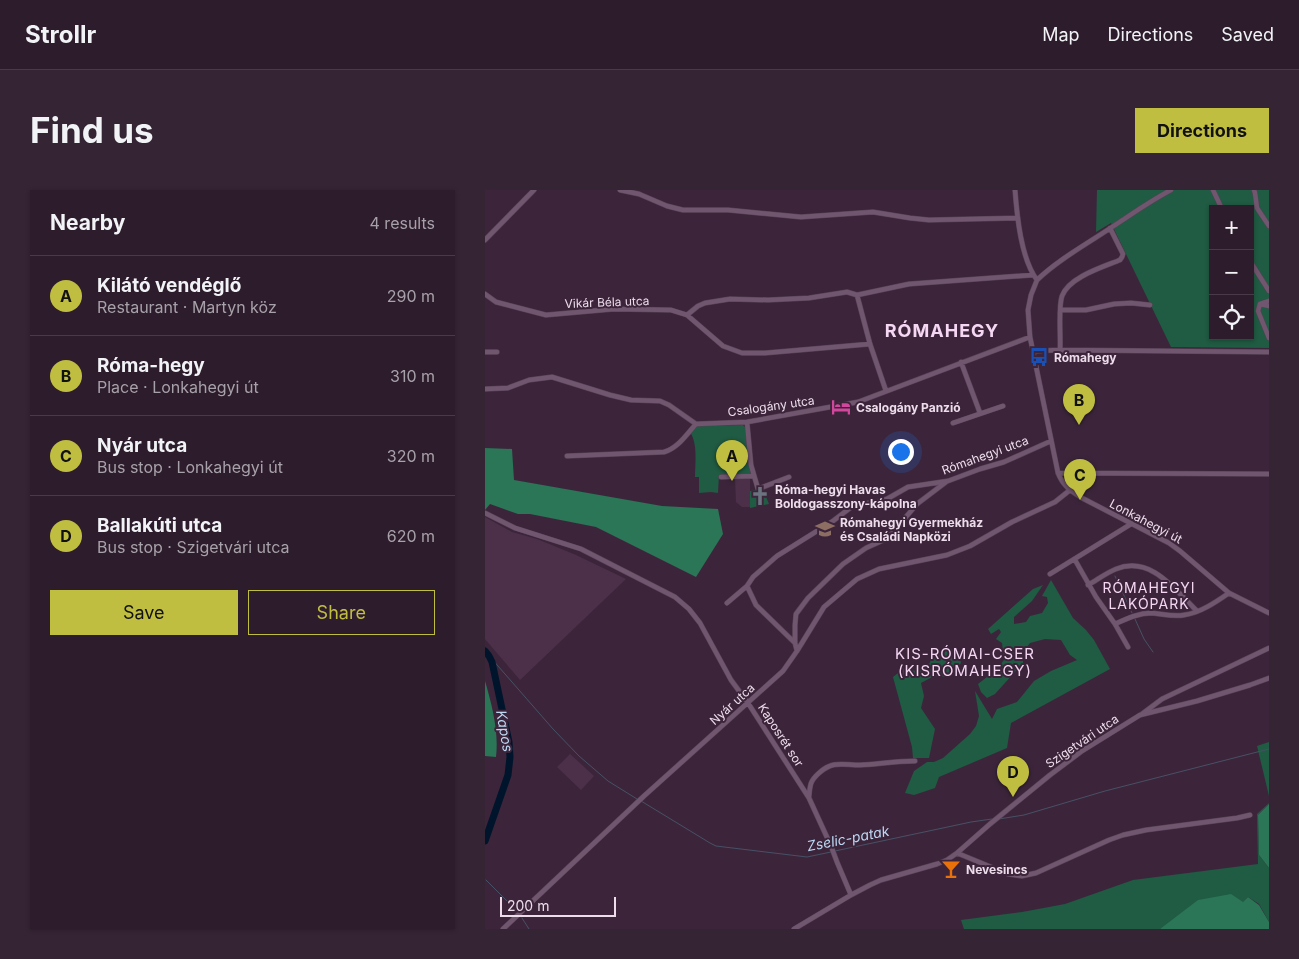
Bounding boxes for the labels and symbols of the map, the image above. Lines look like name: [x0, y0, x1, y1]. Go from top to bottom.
street label: Vikár Béla utca: [564, 293, 650, 311]
district label: RÓMAHEGY: [885, 320, 999, 341]
bus stop icon: Rómahegy: [1028, 346, 1050, 368]
place label: Rómahegy: [1054, 350, 1117, 365]
pin: B: [1063, 384, 1095, 425]
street label: Csalogány utca: [727, 392, 815, 420]
hotel icon: Csalogány Panzió: [830, 396, 852, 418]
place label: Csalogány Panzió: [856, 400, 961, 415]
street label: Rómahegyi utca: [940, 432, 1030, 478]
your location: [888, 439, 914, 465]
pin: A: [716, 440, 748, 481]
pin: C: [1064, 459, 1096, 500]
place label: Róma-hegyi Havas Boldogasszony-kápolna: [775, 482, 917, 511]
church icon: Róma-hegyi Havas Boldogasszony-kápolna: [749, 485, 771, 507]
street label: Lonkahegyi út: [1107, 496, 1185, 546]
place label: Rómahegyi Gyermekház és Családi Napközi: [840, 515, 983, 544]
school or university icon: Rómahegyi Gyermekház és Családi Napközi: [814, 518, 836, 540]
district label: RÓMAHEGYI LAKÓPARK: [1102, 579, 1196, 612]
district label: KIS-RÓMAI-CSER (KISRÓMAHEGY): [895, 644, 1035, 680]
street label: Nyár utca: [707, 680, 757, 728]
street label: Kaposrét sor: [755, 701, 807, 770]
water label: Kapos: [493, 709, 517, 753]
street label: Szigetvári utca: [1043, 711, 1121, 771]
pin: D: [997, 756, 1029, 797]
water label: Zselic-patak: [805, 822, 891, 854]
bar icon: Nevesincs: [940, 858, 962, 880]
place label: Nevesincs: [966, 862, 1028, 877]
scale bar: [500, 894, 616, 917]

